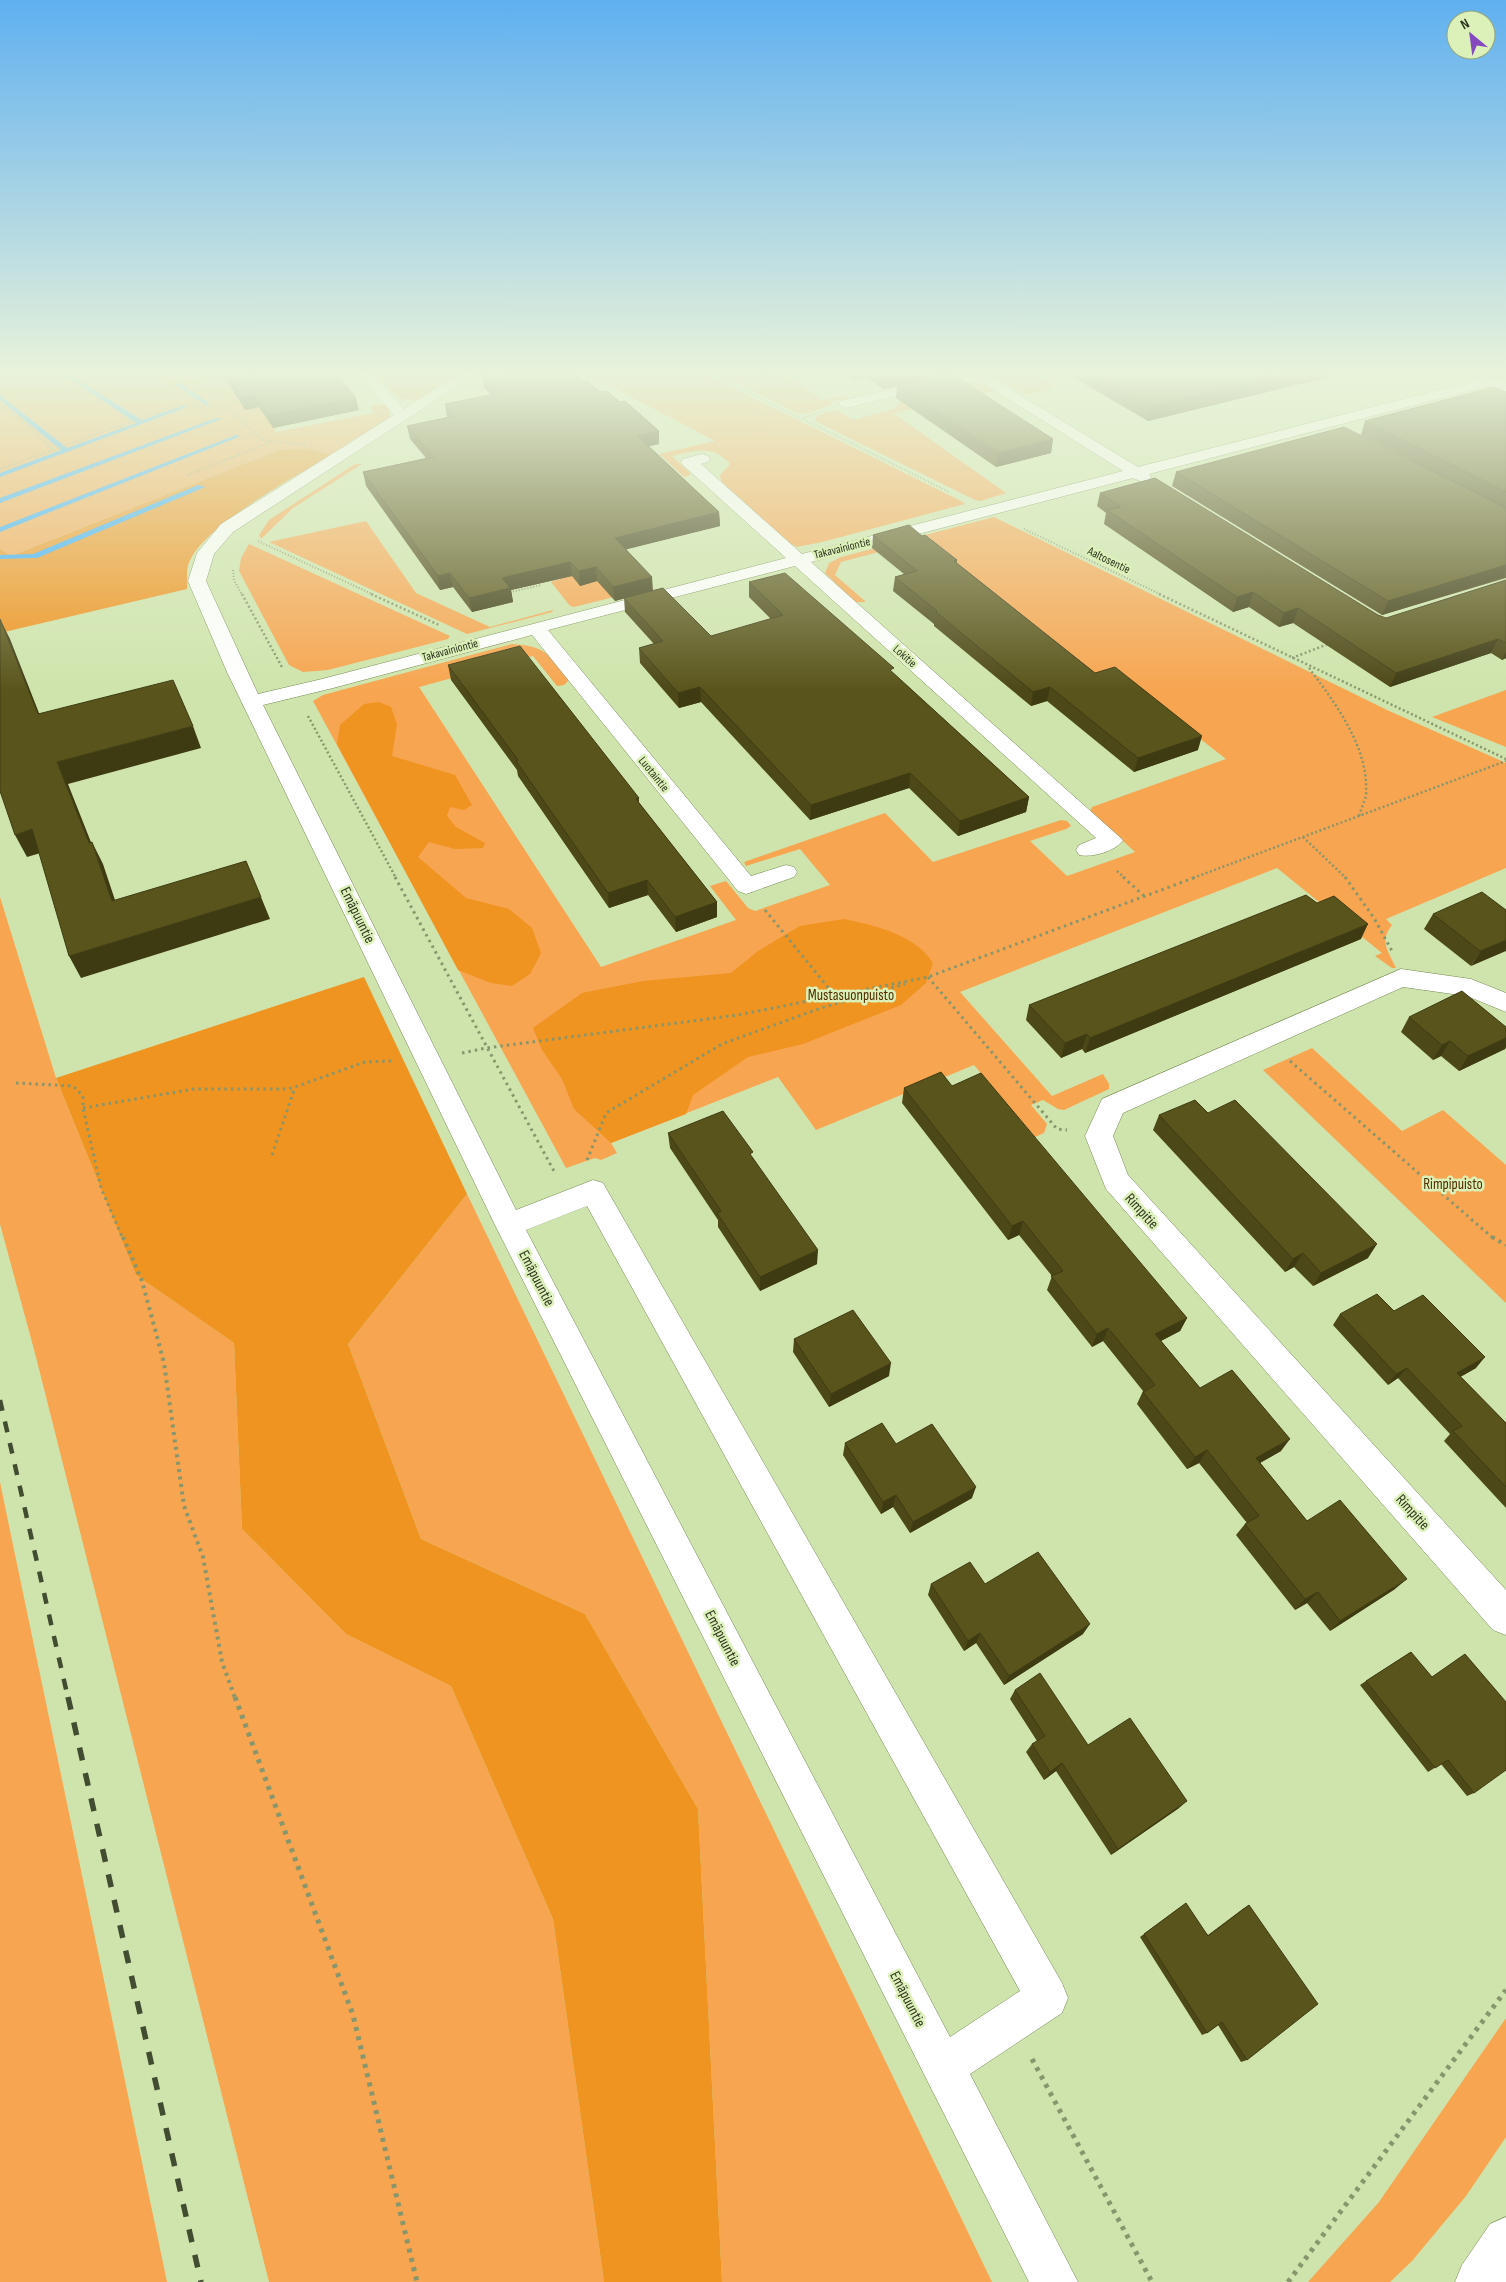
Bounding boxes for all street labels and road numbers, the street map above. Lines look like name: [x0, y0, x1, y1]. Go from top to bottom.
street label: Takavainiontie: [812, 534, 872, 563]
street label: Aaltosentie: [1084, 543, 1133, 577]
street label: Takavainiontie: [420, 636, 480, 665]
street label: Lokitie: [890, 642, 920, 671]
street label: Luotaintie: [635, 754, 672, 795]
street label: Emäpuuntie: [336, 884, 379, 946]
street label: Rimpitie: [1121, 1189, 1163, 1233]
street label: Emäpuuntie: [514, 1247, 559, 1309]
street label: Rimpitie: [1392, 1490, 1434, 1534]
street label: Emäpuuntie: [700, 1607, 745, 1669]
street label: Emäpuuntie: [885, 1968, 930, 2030]

